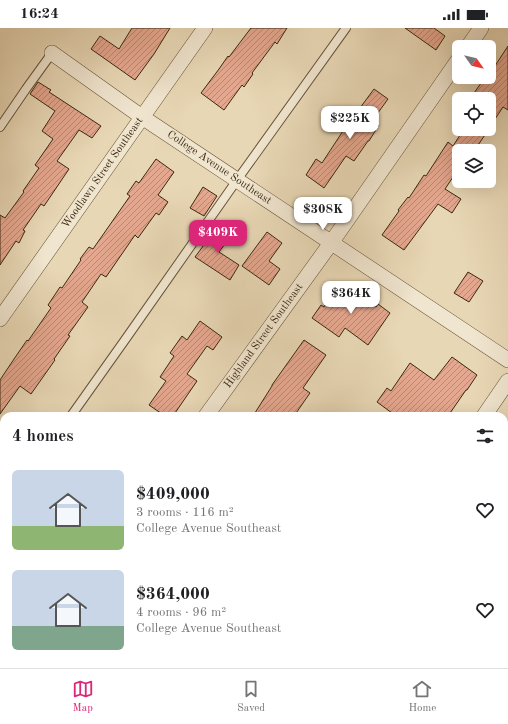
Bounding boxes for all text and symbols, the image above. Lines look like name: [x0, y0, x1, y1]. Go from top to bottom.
text: 16:24: [20, 7, 59, 22]
north arrow: [452, 40, 496, 84]
map controls: [452, 40, 496, 188]
button: locate: [452, 92, 496, 136]
pin: $225K: [322, 106, 378, 140]
text: $225K: [330, 112, 370, 125]
street label: Woodlawn Street Southeast: [61, 116, 146, 230]
street label: College Avenue Southeast: [165, 129, 273, 207]
button: layers: [452, 144, 496, 188]
pin: $308K: [295, 197, 351, 231]
text: $308K: [303, 203, 343, 216]
pin: $409K: [190, 220, 246, 254]
text: $409K: [198, 226, 238, 239]
pin: $364K: [323, 281, 379, 315]
street label: Highland Street Southeast: [223, 282, 306, 390]
text: $364K: [331, 287, 371, 300]
icon: filters: [474, 425, 496, 447]
text: 4 homes: [12, 428, 74, 445]
icon: home: [44, 486, 92, 534]
text: $409,000: [136, 486, 210, 503]
icon: heart: [474, 499, 496, 521]
text: 3 rooms · 116 m²: [136, 506, 234, 519]
text: College Avenue Southeast: [136, 522, 281, 535]
icon: home: [44, 586, 92, 634]
text: $364,000: [136, 586, 210, 603]
icon: heart: [474, 599, 496, 621]
text: 4 rooms · 96 m²: [136, 606, 226, 619]
text: College Avenue Southeast: [136, 622, 281, 635]
tab: Map: [72, 678, 94, 716]
tab: Saved: [237, 678, 265, 716]
tab: Home: [408, 678, 436, 716]

